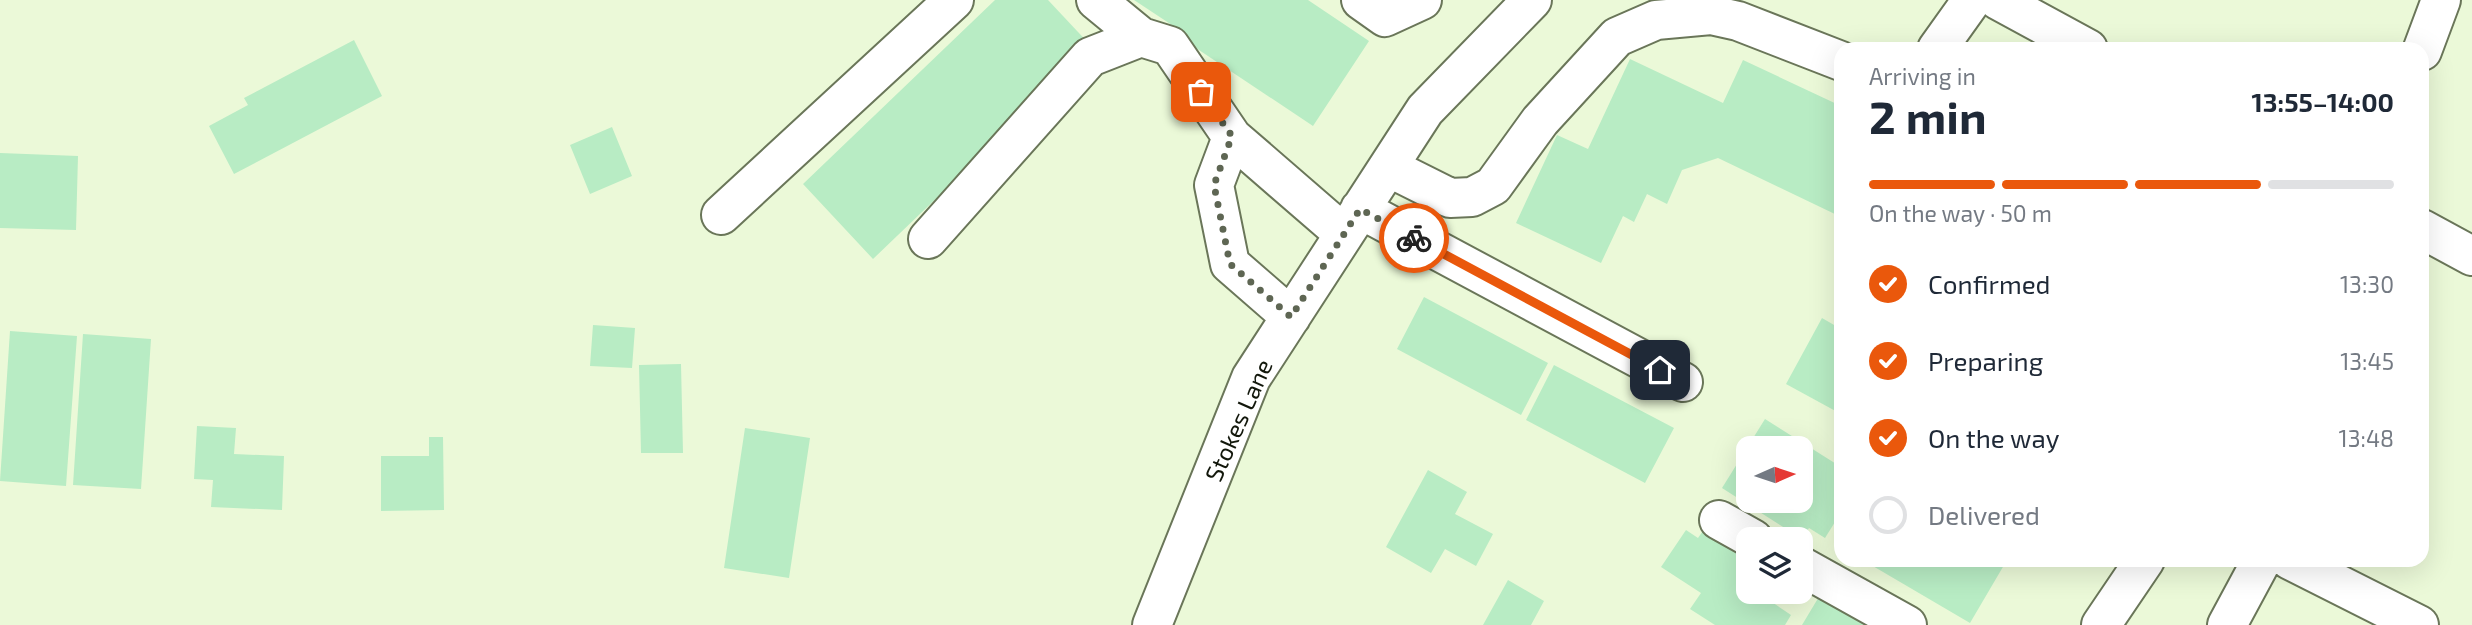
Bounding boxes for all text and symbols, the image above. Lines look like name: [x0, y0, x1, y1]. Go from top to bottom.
pin: [1171, 62, 1231, 122]
text: Arriving in: [1869, 62, 1976, 90]
icon: bag: [1182, 73, 1220, 111]
text: 13:55–14:00: [2252, 86, 2394, 117]
text: 2 min: [1869, 88, 1987, 143]
text: On the way · 50 m: [1869, 199, 2052, 227]
courier: [1379, 203, 1449, 273]
icon: bike: [1395, 219, 1433, 257]
icon: check: [1869, 265, 1907, 303]
text: Confirmed: [1928, 268, 2051, 299]
text: 13:30: [2340, 270, 2394, 298]
pin: [1630, 340, 1690, 400]
icon: check: [1869, 342, 1907, 380]
text: Preparing: [1928, 345, 2043, 376]
text: 13:45: [2340, 347, 2394, 375]
icon: home: [1641, 351, 1679, 389]
street label: Stokes Lane: [1198, 354, 1278, 486]
icon: check: [1869, 419, 1907, 457]
text: On the way: [1928, 422, 2059, 453]
text: 13:48: [2339, 424, 2394, 452]
north arrow: [1736, 436, 1813, 513]
map controls: [1736, 436, 1813, 604]
text: Delivered: [1928, 499, 2040, 530]
button: layers: [1736, 527, 1813, 604]

